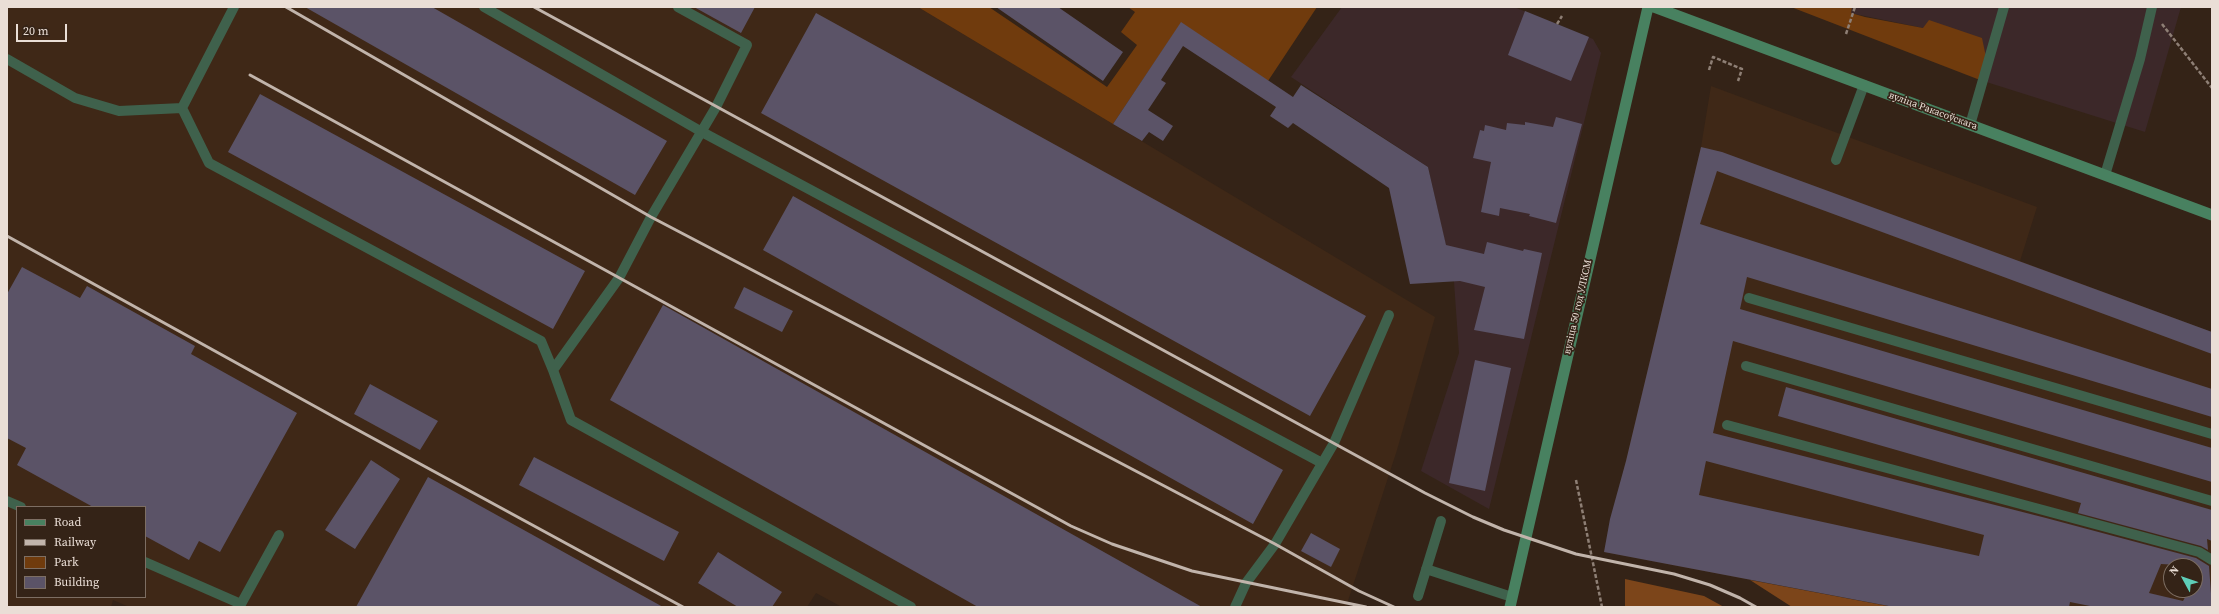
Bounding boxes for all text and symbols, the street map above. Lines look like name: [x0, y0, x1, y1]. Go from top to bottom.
scale bar: [18, 16, 69, 42]
text: 20 m: [23, 23, 49, 39]
street label: вуліца Ракасоўскага: [1887, 89, 1979, 133]
street label: вуліца 50 год УЛКСМ: [1561, 259, 1595, 355]
legend: [16, 506, 146, 598]
text: Road: [54, 514, 81, 530]
text: Railway: [54, 534, 96, 550]
text: Park: [54, 554, 79, 570]
north arrow: [2163, 558, 2203, 598]
text: N: [2166, 563, 2183, 579]
text: Building: [54, 574, 99, 590]

